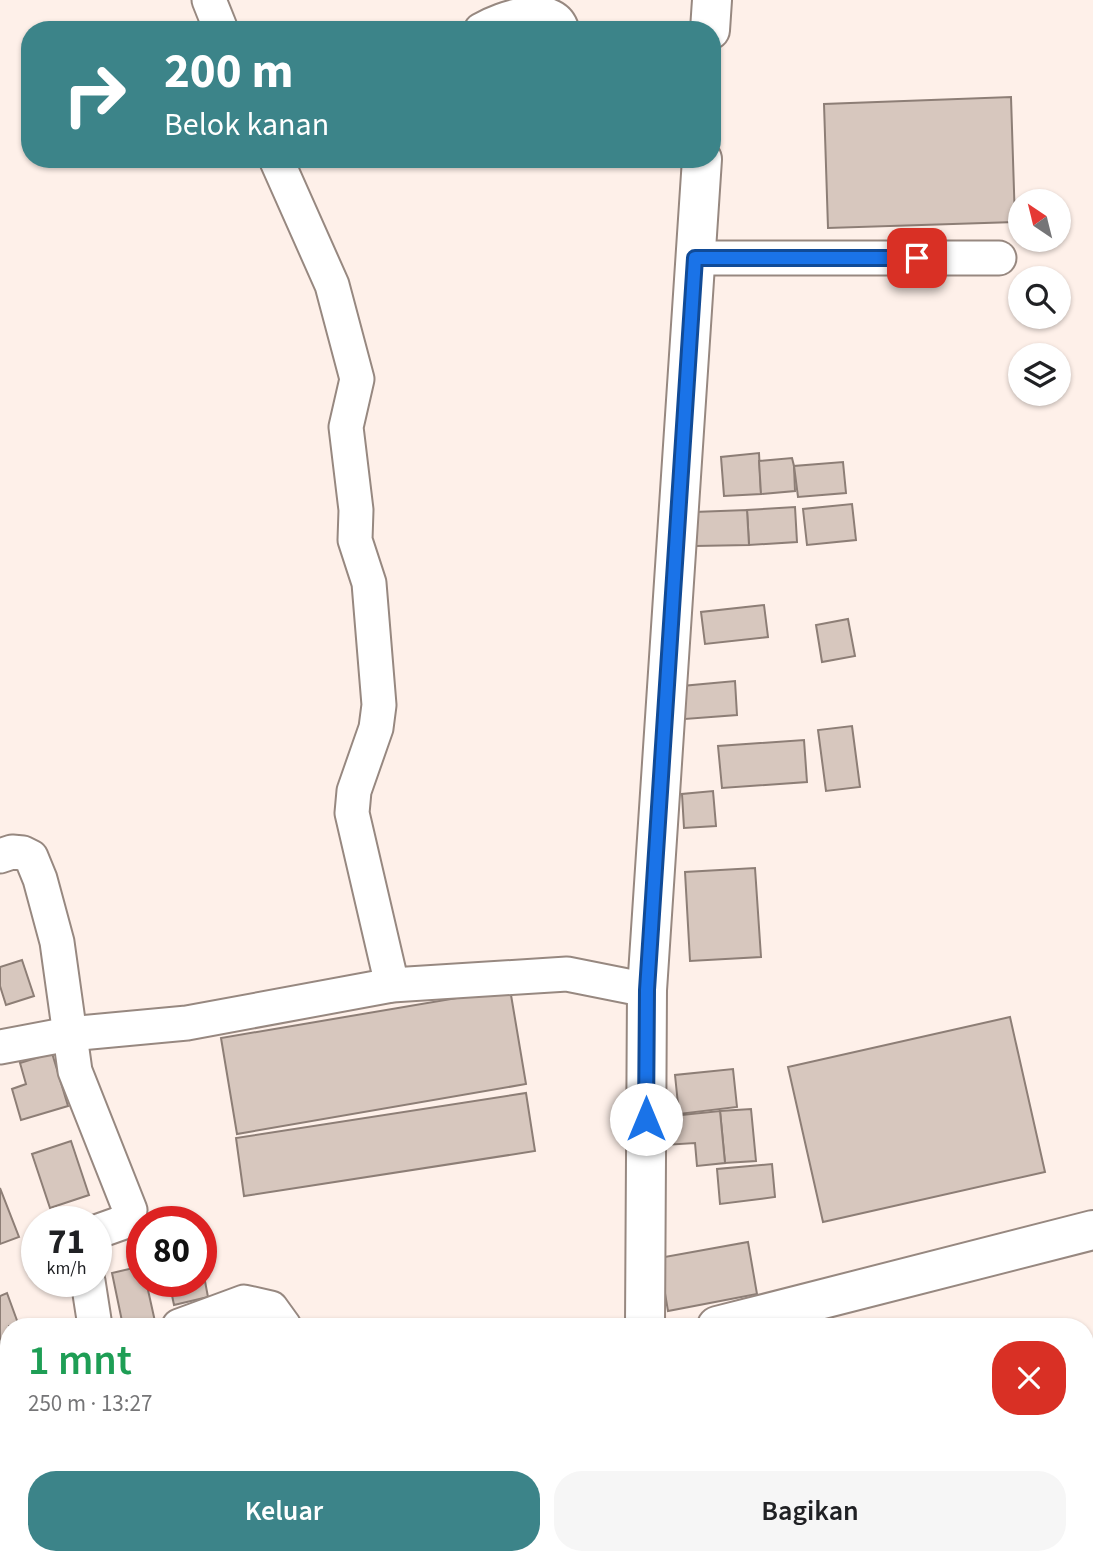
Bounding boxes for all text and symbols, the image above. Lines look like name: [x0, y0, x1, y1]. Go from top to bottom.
text: 200 m: [164, 37, 293, 107]
icon: right: [49, 49, 140, 140]
text: Belok kanan: [164, 102, 329, 148]
north arrow: [1008, 189, 1071, 252]
map controls: [1008, 189, 1071, 406]
pin: [887, 228, 947, 288]
icon: arrive: [898, 239, 936, 277]
button: search: [1008, 266, 1071, 329]
button: layers: [1008, 343, 1071, 406]
position arrow: [609, 1082, 683, 1156]
speed limit sign: 80: [126, 1206, 217, 1297]
text: 71: [48, 1217, 85, 1267]
text: km/h: [47, 1256, 86, 1281]
text: 1 mnt: [28, 1331, 132, 1391]
button: close: [992, 1341, 1066, 1415]
text: 250 m · 13:27: [28, 1387, 152, 1420]
button: Keluar: [28, 1471, 540, 1551]
button: Bagikan: [554, 1471, 1066, 1551]

